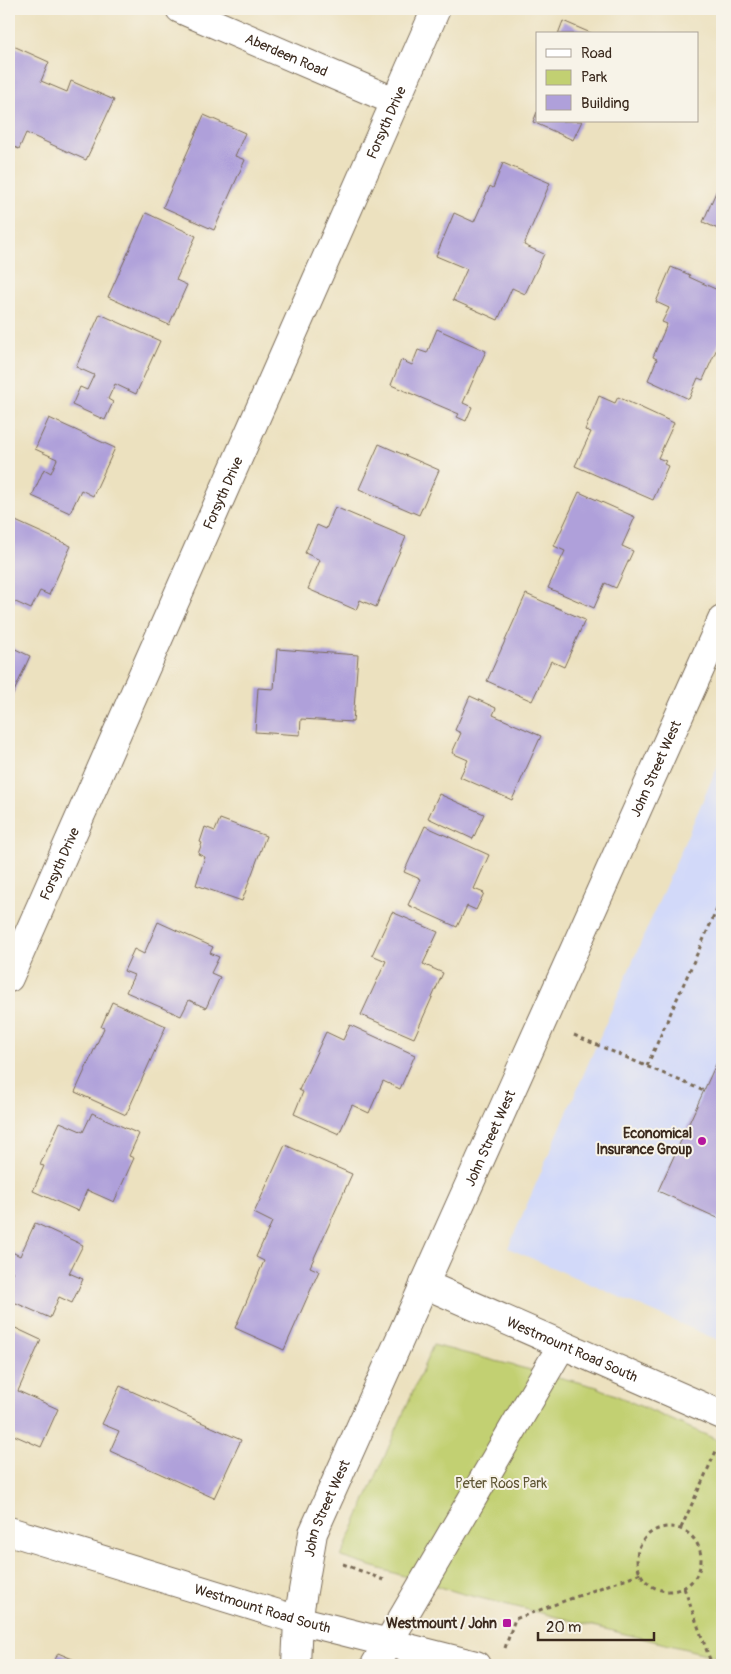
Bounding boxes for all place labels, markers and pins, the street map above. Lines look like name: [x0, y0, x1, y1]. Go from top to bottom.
place label: Economical Insurance Group: [596, 1125, 692, 1158]
marker: Economical Insurance Group: [696, 1135, 708, 1147]
place label: Westmount / John: [386, 1615, 497, 1632]
marker: Westmount / John: [501, 1617, 513, 1629]

